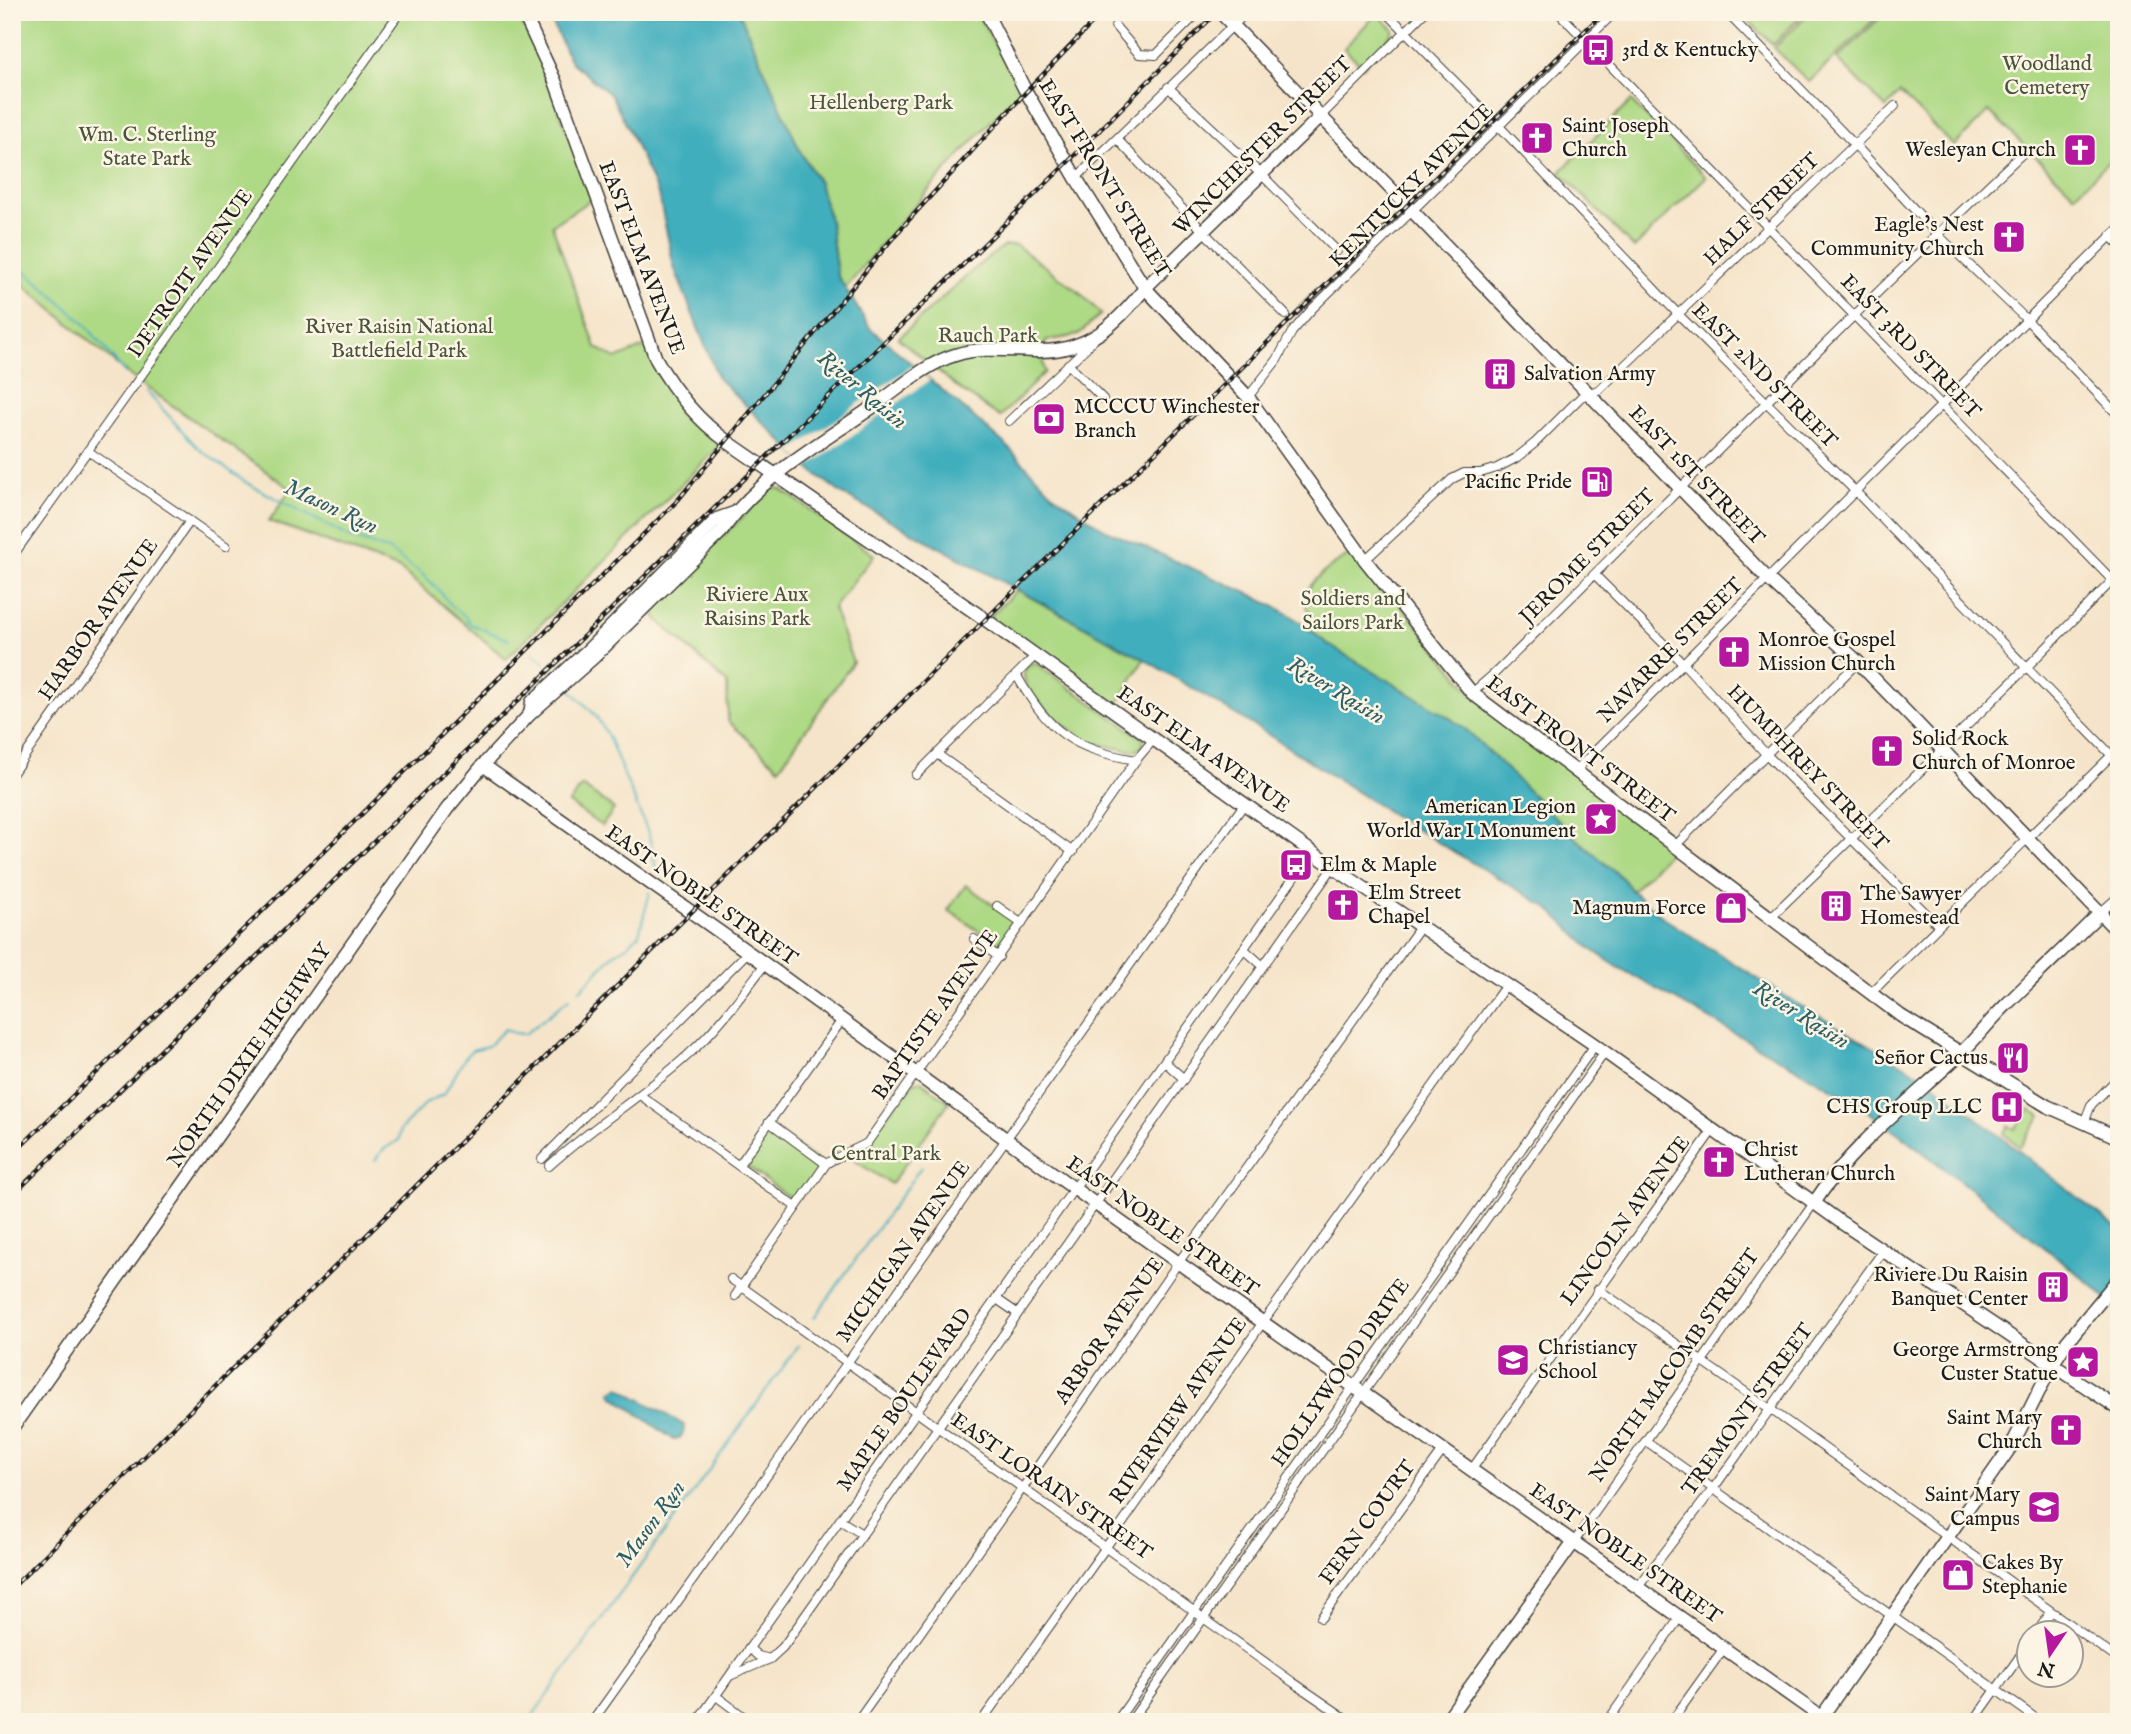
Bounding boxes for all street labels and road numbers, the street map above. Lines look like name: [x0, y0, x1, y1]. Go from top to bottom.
street label: WINCHESTER STREET: [1168, 50, 1359, 241]
street label: EAST FRONT STREET: [1032, 74, 1177, 284]
street label: KENTUCKY AVENUE: [1324, 98, 1500, 274]
street label: HALF STREET: [1698, 147, 1826, 272]
street label: EAST ELM AVENUE: [592, 157, 690, 359]
street label: DETROIT AVENUE: [123, 184, 259, 364]
street label: EAST 3RD STREET: [1834, 269, 1986, 426]
street label: EAST 2ND STREET: [1685, 297, 1843, 455]
street label: EAST 1ST STREET: [1622, 400, 1770, 552]
street label: JEROME STREET: [1513, 483, 1662, 632]
street label: HARBOR AVENUE: [33, 534, 165, 706]
street label: NAVARRE STREET: [1592, 572, 1750, 730]
street label: EAST FRONT STREET: [1480, 670, 1680, 830]
street label: HUMPHREY STREET: [1720, 679, 1894, 857]
street label: EAST ELM AVENUE: [1111, 680, 1295, 820]
street label: EAST NOBLE STREET: [600, 819, 803, 973]
street label: BAPTISTE AVENUE: [867, 924, 1005, 1106]
street label: NORTH DIXIE HIGHWAY: [162, 937, 339, 1174]
street label: LINCOLN AVENUE: [1555, 1131, 1697, 1311]
street label: EAST NOBLE STREET: [1061, 1150, 1264, 1304]
street label: MICHIGAN AVENUE: [831, 1156, 977, 1348]
street label: NORTH MACOMB STREET: [1584, 1243, 1766, 1488]
street label: ARBOR AVENUE: [1049, 1252, 1171, 1411]
street label: HOLLYWOOD DRIVE: [1266, 1273, 1416, 1473]
street label: MAPLE BOULEVARD: [831, 1303, 979, 1497]
street label: RIVERVIEW AVENUE: [1104, 1312, 1254, 1510]
street label: TREMONT STREET: [1676, 1318, 1820, 1502]
street label: EAST LORAIN STREET: [945, 1407, 1157, 1567]
street label: FERN COURT: [1314, 1455, 1423, 1591]
street label: EAST NOBLE STREET: [1524, 1477, 1727, 1631]

